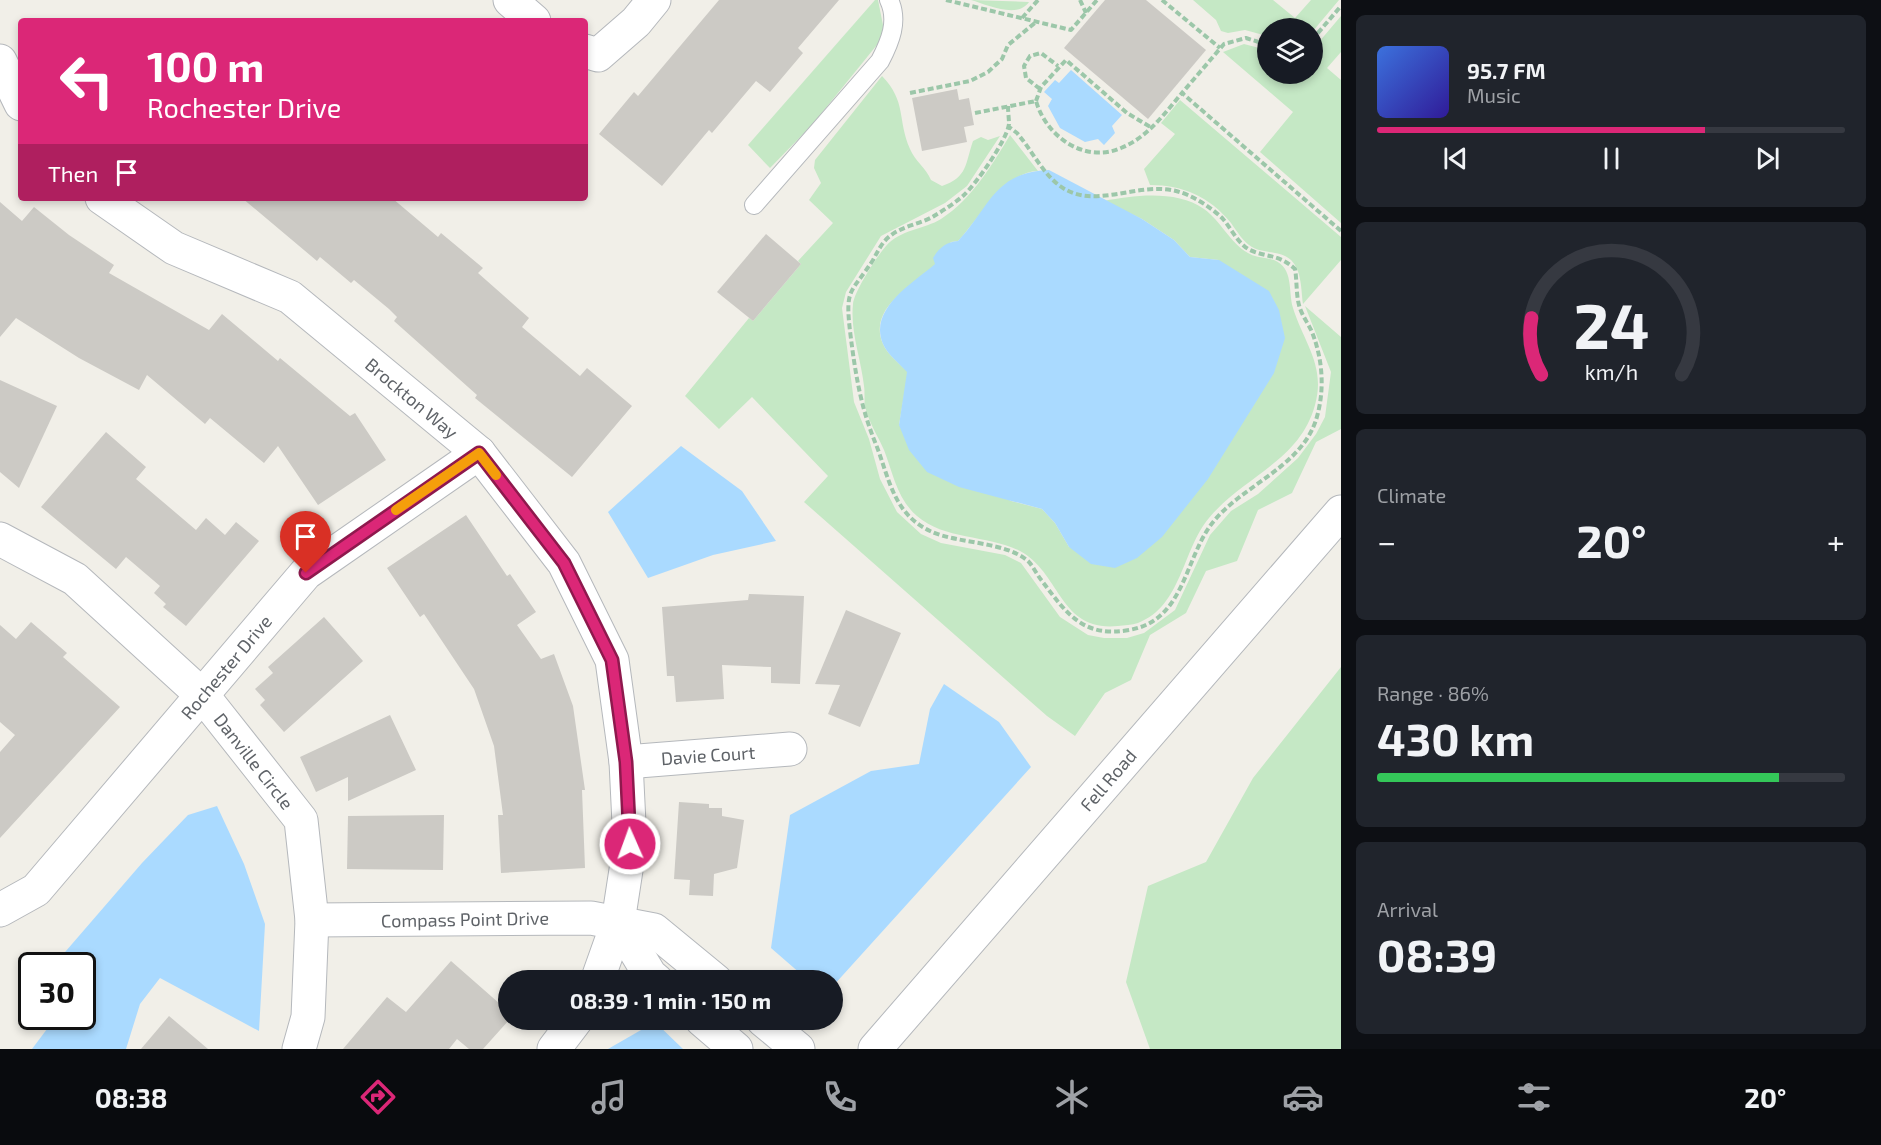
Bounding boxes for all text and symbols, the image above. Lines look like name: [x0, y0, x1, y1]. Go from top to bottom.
map controls: [1257, 18, 1323, 84]
button: layers: [1257, 18, 1323, 84]
text: 100 m: [147, 40, 264, 90]
icon: left: [48, 42, 126, 120]
text: 95.7 FM: [1467, 57, 1546, 83]
text: Music: [1467, 83, 1521, 107]
text: Rochester Drive: [147, 91, 341, 123]
icon: previous: [1439, 142, 1472, 175]
icon: pause: [1595, 142, 1628, 175]
icon: next: [1751, 142, 1784, 175]
icon: arrive: [110, 156, 143, 189]
text: Then: [48, 160, 98, 186]
text: 24: [1573, 287, 1649, 362]
street label: Brockton Way: [361, 353, 463, 443]
text: km/h: [1584, 359, 1638, 384]
text: Climate: [1377, 483, 1446, 507]
pin: [280, 511, 331, 573]
text: 20°: [1577, 513, 1647, 567]
icon: arrive: [289, 520, 322, 553]
text: −: [1377, 521, 1396, 561]
text: +: [1827, 521, 1845, 561]
street label: Rochester Drive: [176, 610, 276, 724]
text: Range · 86%: [1377, 681, 1489, 705]
street label: Danville Circle: [210, 708, 298, 814]
text: 430 km: [1377, 711, 1534, 765]
street label: Davie Court: [660, 741, 756, 769]
street label: Fell Road: [1075, 745, 1141, 815]
position arrow: [598, 812, 662, 876]
text: Arrival: [1377, 897, 1438, 921]
street label: Compass Point Drive: [381, 907, 549, 931]
text: 08:39: [1377, 927, 1497, 981]
speed limit sign: 30: [18, 952, 96, 1030]
text: 08:39 · 1 min · 150 m: [570, 987, 771, 1013]
icon: directions: [357, 1076, 399, 1118]
icon: music: [588, 1076, 630, 1118]
icon: phone: [819, 1076, 861, 1118]
icon: climate: [1051, 1076, 1093, 1118]
icon: car: [1282, 1076, 1324, 1118]
icon: filters: [1513, 1076, 1555, 1118]
text: 08:38: [95, 1081, 168, 1113]
text: 20°: [1744, 1081, 1786, 1113]

